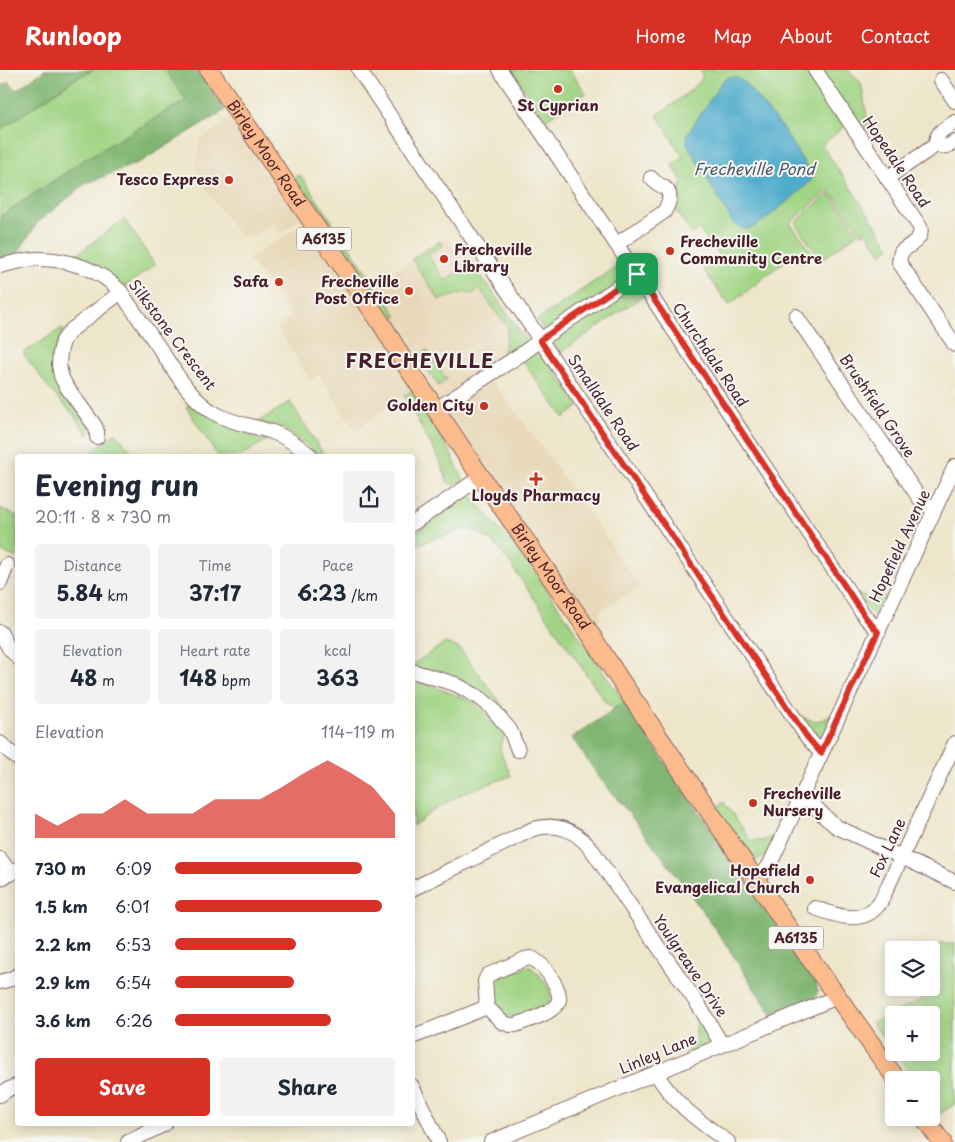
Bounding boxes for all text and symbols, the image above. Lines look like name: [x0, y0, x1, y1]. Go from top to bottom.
text: Runloop: [25, 17, 122, 53]
text: Home: [635, 22, 685, 49]
text: Map: [713, 22, 752, 49]
text: About: [780, 22, 832, 49]
text: Contact: [860, 22, 930, 49]
marker: St Cyprian: [552, 83, 564, 95]
place label: St Cyprian: [517, 93, 599, 116]
street label: Birley Moor Road: [222, 94, 312, 211]
street label: Hopedale Road: [858, 111, 937, 212]
water label: Frecheville Pond: [693, 156, 817, 180]
place label: Tesco Express: [116, 167, 219, 190]
marker: Tesco Express: [223, 174, 235, 186]
road number: A6135: [296, 227, 352, 250]
place label: Frecheville Community Centre: [680, 229, 822, 269]
place label: Frecheville Library: [454, 237, 532, 277]
marker: Frecheville Community Centre: [664, 245, 676, 257]
marker: Frecheville Library: [438, 253, 450, 265]
pin: [616, 253, 658, 295]
icon: arrive: [623, 260, 651, 288]
place label: Safa: [233, 269, 270, 292]
place label: Frecheville Post Office: [315, 269, 399, 309]
street label: Silkstone Crescent: [124, 274, 223, 394]
marker: Safa: [273, 276, 285, 288]
marker: Frecheville Post Office: [403, 285, 415, 297]
street label: Churchdale Road: [668, 297, 755, 411]
district label: FRECHEVILLE: [345, 345, 495, 375]
street label: Smalldale Road: [563, 349, 645, 455]
street label: Brushfield Grove: [835, 349, 922, 462]
place label: Golden City: [387, 393, 474, 416]
marker: Golden City: [478, 400, 490, 412]
text: Evening run: [35, 463, 199, 506]
button: share: [343, 471, 395, 523]
marker: Lloyds Pharmacy: [530, 473, 542, 485]
place label: Lloyds Pharmacy: [472, 483, 601, 506]
street label: Hopefield Avenue: [862, 485, 935, 606]
text: 20:11 · 8 × 730 m: [35, 504, 171, 528]
street label: Birley Moor Road: [506, 518, 597, 634]
text: Distance: [63, 555, 122, 576]
text: Time: [198, 555, 232, 576]
text: Pace: [322, 555, 353, 576]
text: 5.84: [56, 576, 103, 608]
text: 37:17: [189, 576, 241, 608]
text: 6:23: [297, 576, 347, 608]
text: km: [103, 585, 128, 606]
text: /km: [347, 585, 378, 606]
text: Elevation: [62, 640, 123, 661]
text: Heart rate: [180, 640, 250, 661]
text: kcal: [324, 640, 352, 661]
text: 48: [70, 661, 97, 693]
text: 148: [179, 661, 217, 693]
text: 363: [316, 661, 359, 693]
text: m: [97, 670, 115, 691]
text: bpm: [217, 670, 251, 691]
text: Elevation: [35, 719, 104, 743]
text: 114–119 m: [321, 719, 395, 743]
place label: Frecheville Nursery: [763, 781, 841, 821]
marker: Frecheville Nursery: [747, 797, 759, 809]
street label: Fox Lane: [863, 814, 911, 881]
text: 730 m: [35, 856, 86, 880]
text: 6:09: [115, 856, 152, 880]
place label: Hopefield Evangelical Church: [655, 858, 800, 898]
marker: Hopefield Evangelical Church: [804, 874, 816, 886]
text: 1.5 km: [35, 894, 88, 918]
text: 6:01: [115, 894, 150, 918]
street label: Youlgreave Drive: [648, 909, 734, 1021]
road number: A6135: [768, 926, 824, 950]
text: 2.2 km: [35, 932, 91, 956]
text: 6:53: [115, 932, 151, 956]
map controls: [885, 941, 940, 1126]
button: layers: [885, 941, 940, 996]
text: 2.9 km: [35, 970, 90, 994]
text: 6:54: [115, 970, 152, 994]
button: +: [885, 1006, 940, 1061]
text: 3.6 km: [35, 1008, 91, 1032]
text: 6:26: [115, 1008, 153, 1032]
street label: Linley Lane: [615, 1026, 700, 1079]
button: Save: [35, 1058, 210, 1116]
button: Share: [220, 1058, 395, 1116]
button: −: [885, 1071, 940, 1126]

